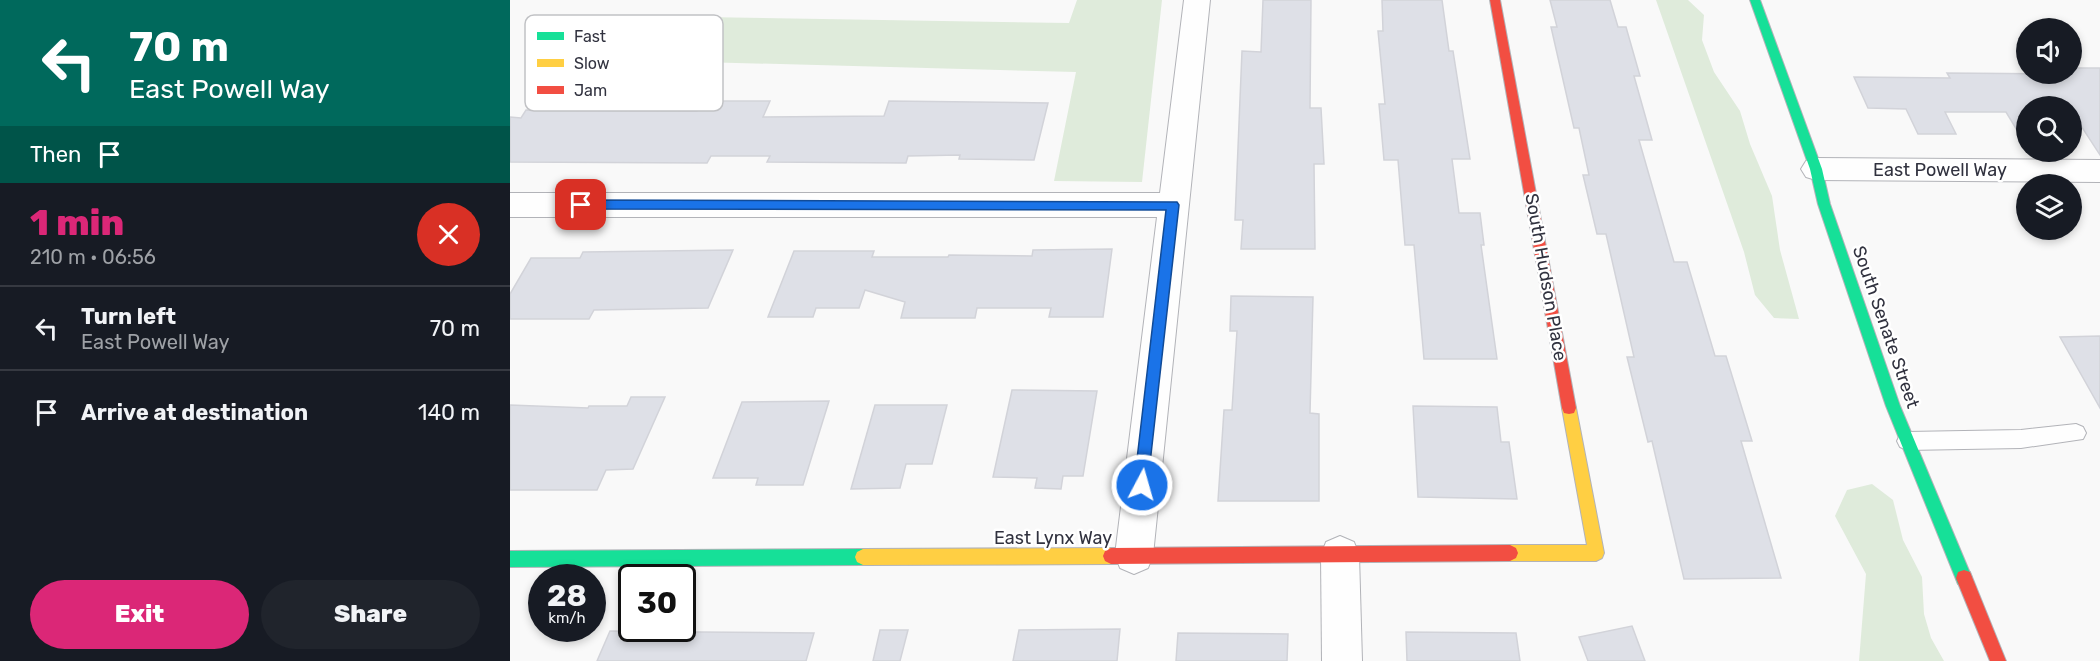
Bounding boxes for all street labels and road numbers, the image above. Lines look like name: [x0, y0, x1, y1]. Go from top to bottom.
street label: East Powell Way: [1873, 159, 2007, 181]
street label: South Hudson Place: [1520, 191, 1572, 363]
street label: South Senate Street: [1848, 243, 1924, 411]
street label: East Lynx Way: [994, 527, 1112, 549]

